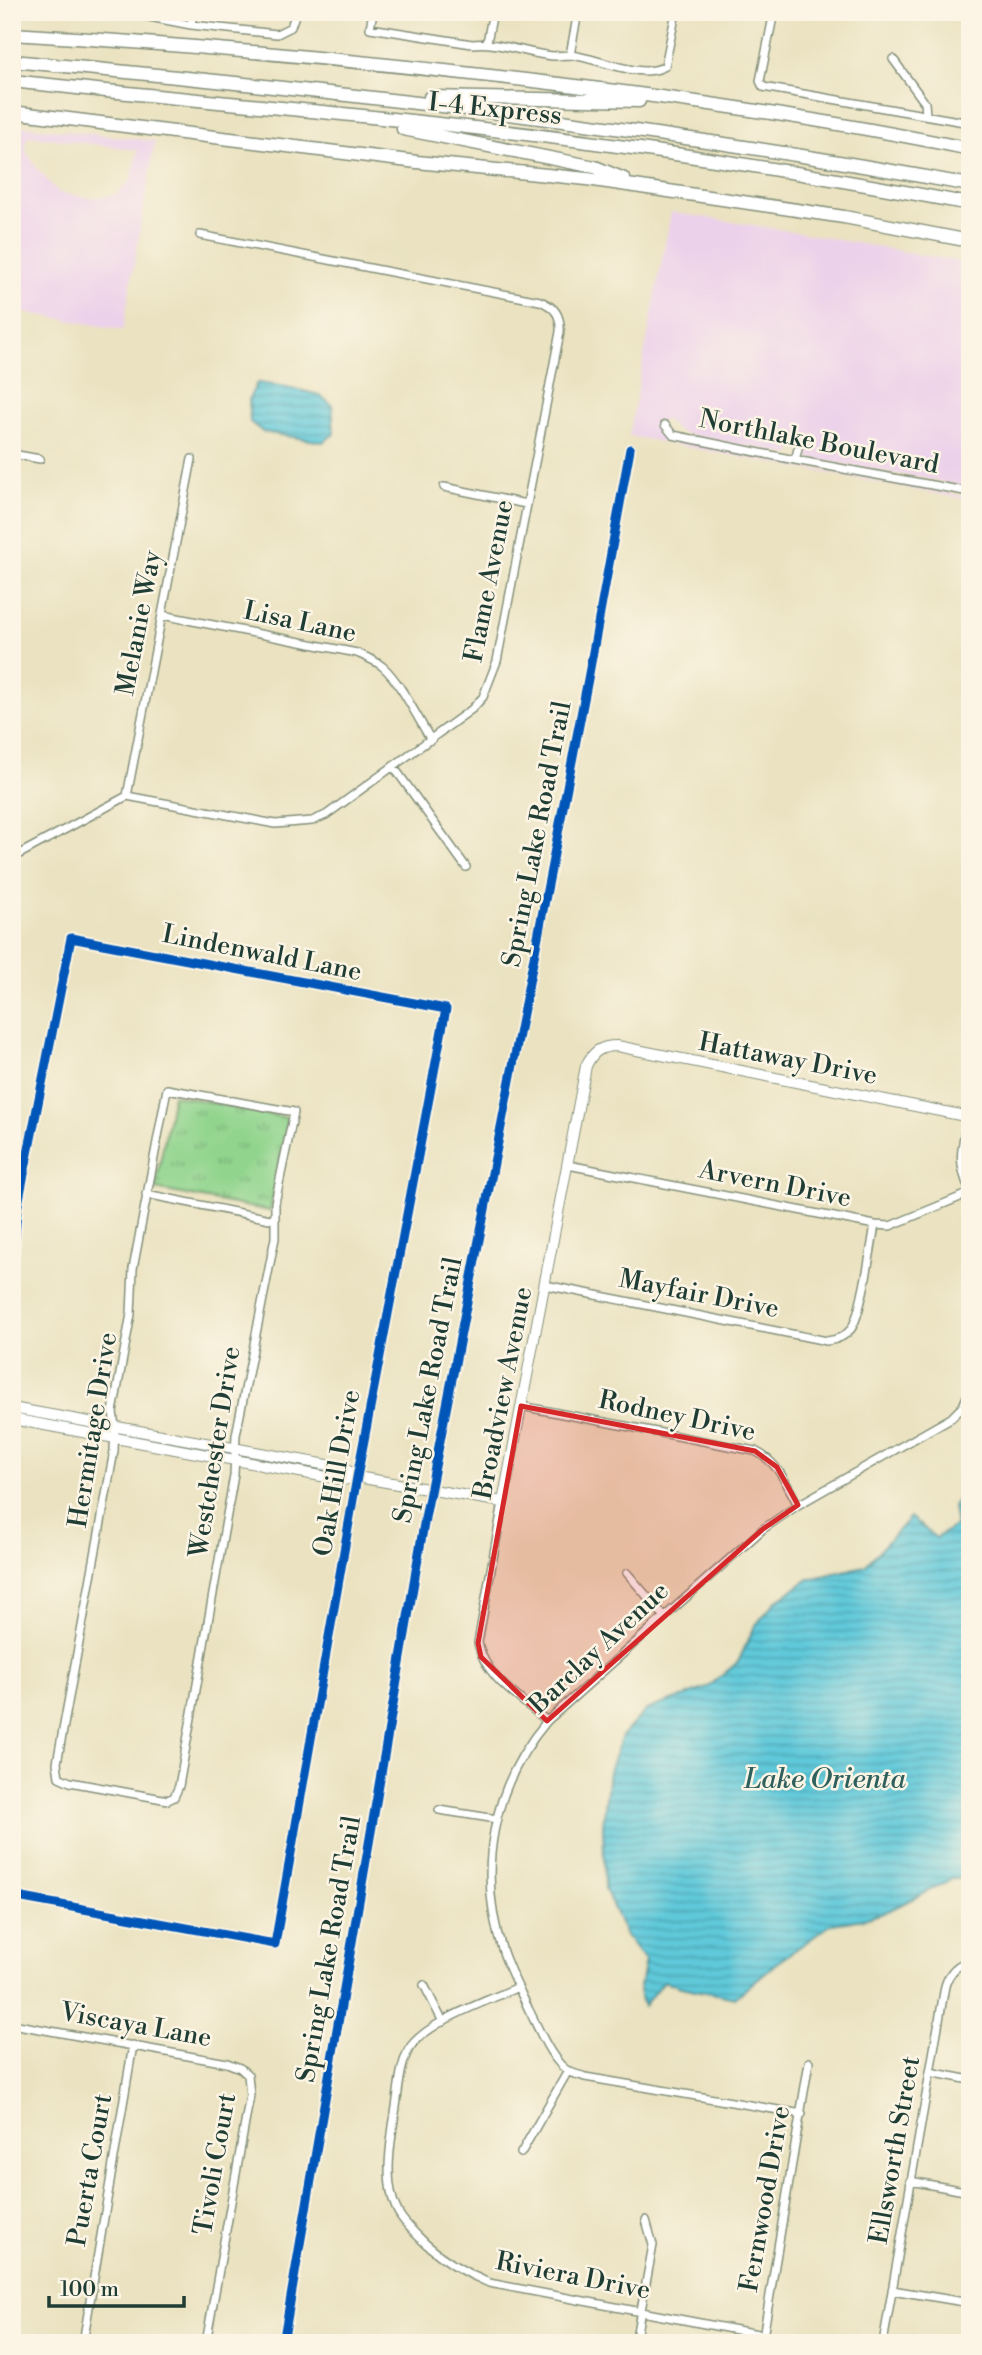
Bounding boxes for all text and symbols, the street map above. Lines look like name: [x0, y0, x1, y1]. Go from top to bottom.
street label: I-4 Express: [427, 86, 563, 132]
street label: Northlake Boulevard: [696, 403, 942, 481]
street label: Flame Avenue: [458, 497, 520, 665]
street label: Melanie Way: [109, 547, 169, 698]
street label: Lisa Lane: [241, 594, 359, 650]
street label: Spring Lake Road Trail: [496, 698, 579, 970]
street label: Lindenwald Lane: [159, 918, 365, 988]
street label: Hattaway Drive: [696, 1026, 880, 1092]
street label: Arvern Drive: [695, 1153, 854, 1214]
street label: Spring Lake Road Trail: [387, 1254, 470, 1526]
street label: Mayfair Drive: [616, 1263, 782, 1325]
street label: Broadview Avenue: [467, 1284, 539, 1503]
street label: Hermitage Drive: [62, 1330, 124, 1530]
street label: Westchester Drive: [182, 1344, 248, 1561]
street label: Rodney Drive: [595, 1384, 759, 1448]
street label: Oak Hill Drive: [307, 1387, 367, 1559]
street label: Barclay Avenue: [522, 1575, 676, 1722]
water label: Lake Orienta: [743, 1762, 906, 1797]
street label: Spring Lake Road Trail: [290, 1813, 368, 2085]
street label: Viscaya Lane: [57, 1996, 214, 2054]
street label: Ellsworth Street: [863, 2053, 927, 2247]
street label: Tivoli Court: [187, 2090, 243, 2238]
street label: Puerta Court: [61, 2091, 119, 2249]
street label: Fernwood Drive: [733, 2103, 797, 2295]
street label: Riviera Drive: [493, 2245, 653, 2307]
scale bar: [49, 2264, 184, 2308]
text: 100 m: [60, 2277, 119, 2303]

